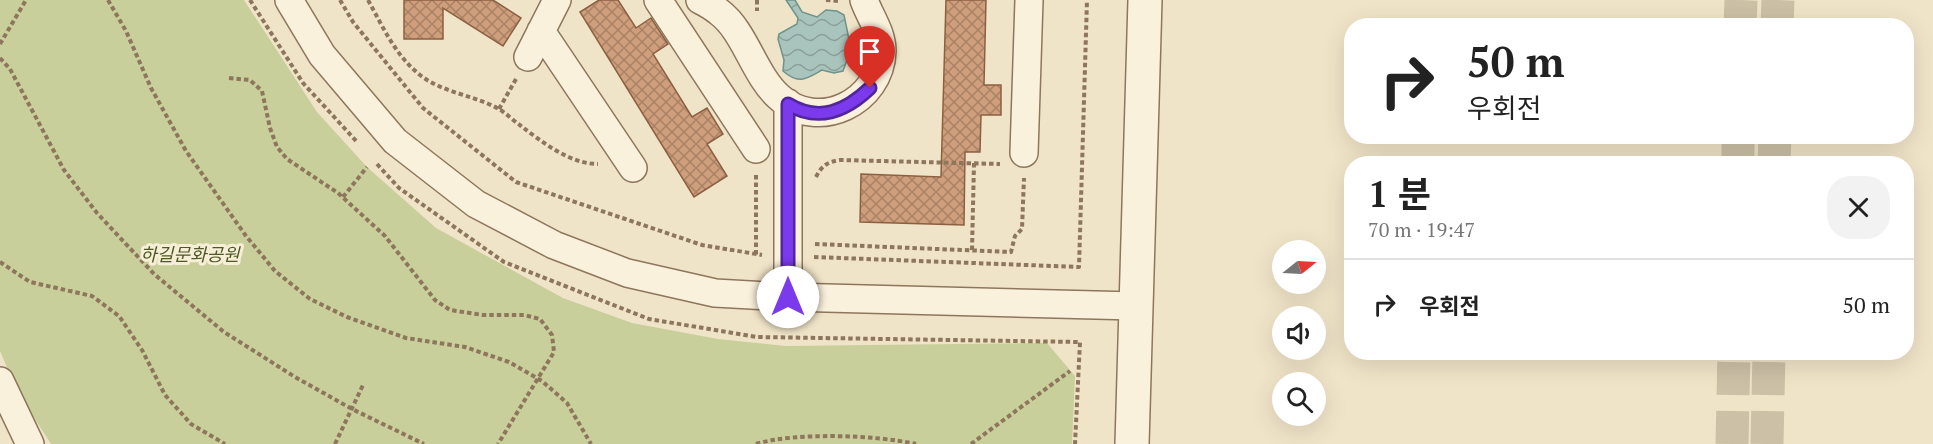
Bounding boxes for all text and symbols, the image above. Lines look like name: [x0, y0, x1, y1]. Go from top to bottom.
pin: [844, 26, 895, 88]
text: 50 m: [1467, 33, 1565, 89]
icon: arrive: [853, 35, 886, 68]
icon: right: [1368, 42, 1446, 120]
text: 우회전: [1467, 90, 1542, 126]
text: 1 분: [1368, 170, 1431, 217]
button: close: [1827, 176, 1890, 239]
text: 70 m · 19:47: [1368, 216, 1475, 243]
north arrow: [1272, 240, 1326, 294]
map controls: [1272, 240, 1326, 426]
park label: 하길문화공원: [140, 242, 241, 266]
position arrow: [756, 265, 820, 329]
icon: right: [1368, 288, 1401, 321]
text: 50 m: [1842, 290, 1890, 319]
text: 우회전: [1419, 291, 1480, 320]
button: sound: [1272, 306, 1326, 360]
button: search: [1272, 372, 1326, 426]

